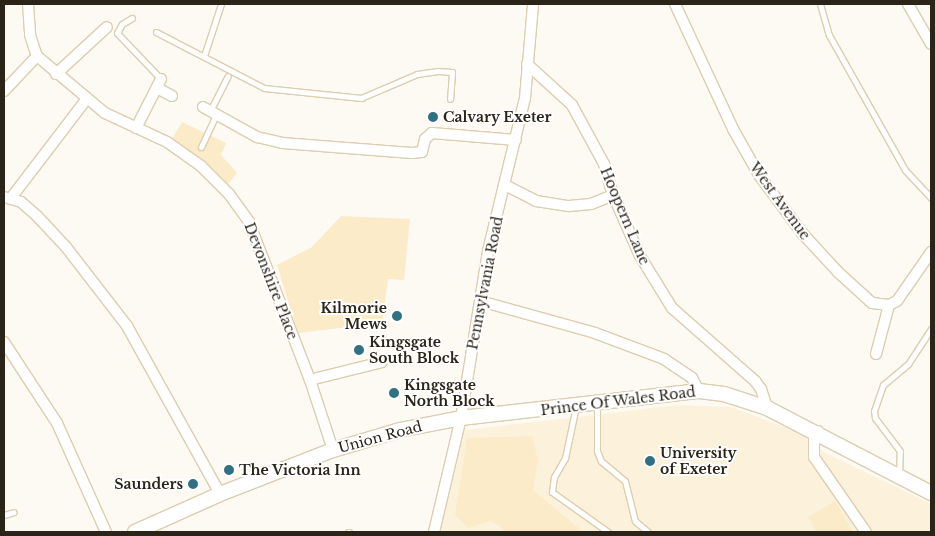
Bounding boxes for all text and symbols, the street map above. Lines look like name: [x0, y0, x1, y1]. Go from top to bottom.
place label: Calvary Exeter: [443, 109, 552, 125]
marker: Calvary Exeter: [427, 111, 439, 123]
street label: West Avenue: [746, 159, 814, 243]
street label: Hoopern Lane: [597, 165, 653, 267]
street label: Pennsylvania Road: [464, 215, 506, 351]
street label: Devonshire Place: [241, 220, 301, 342]
place label: Kilmorie Mews: [321, 300, 387, 332]
marker: Kilmorie Mews: [391, 310, 403, 322]
place label: Kingsgate South Block: [369, 334, 459, 367]
marker: Kingsgate South Block: [353, 344, 365, 356]
place label: Kingsgate North Block: [404, 377, 495, 410]
street label: Prince Of Wales Road: [539, 383, 697, 419]
marker: Kingsgate North Block: [388, 387, 400, 399]
street label: Union Road: [336, 418, 424, 456]
place label: University of Exeter: [660, 445, 737, 478]
marker: University of Exeter: [644, 455, 656, 467]
place label: The Victoria Inn: [239, 462, 361, 478]
marker: The Victoria Inn: [223, 464, 235, 476]
place label: Saunders: [114, 476, 183, 492]
marker: Saunders: [187, 478, 199, 490]

